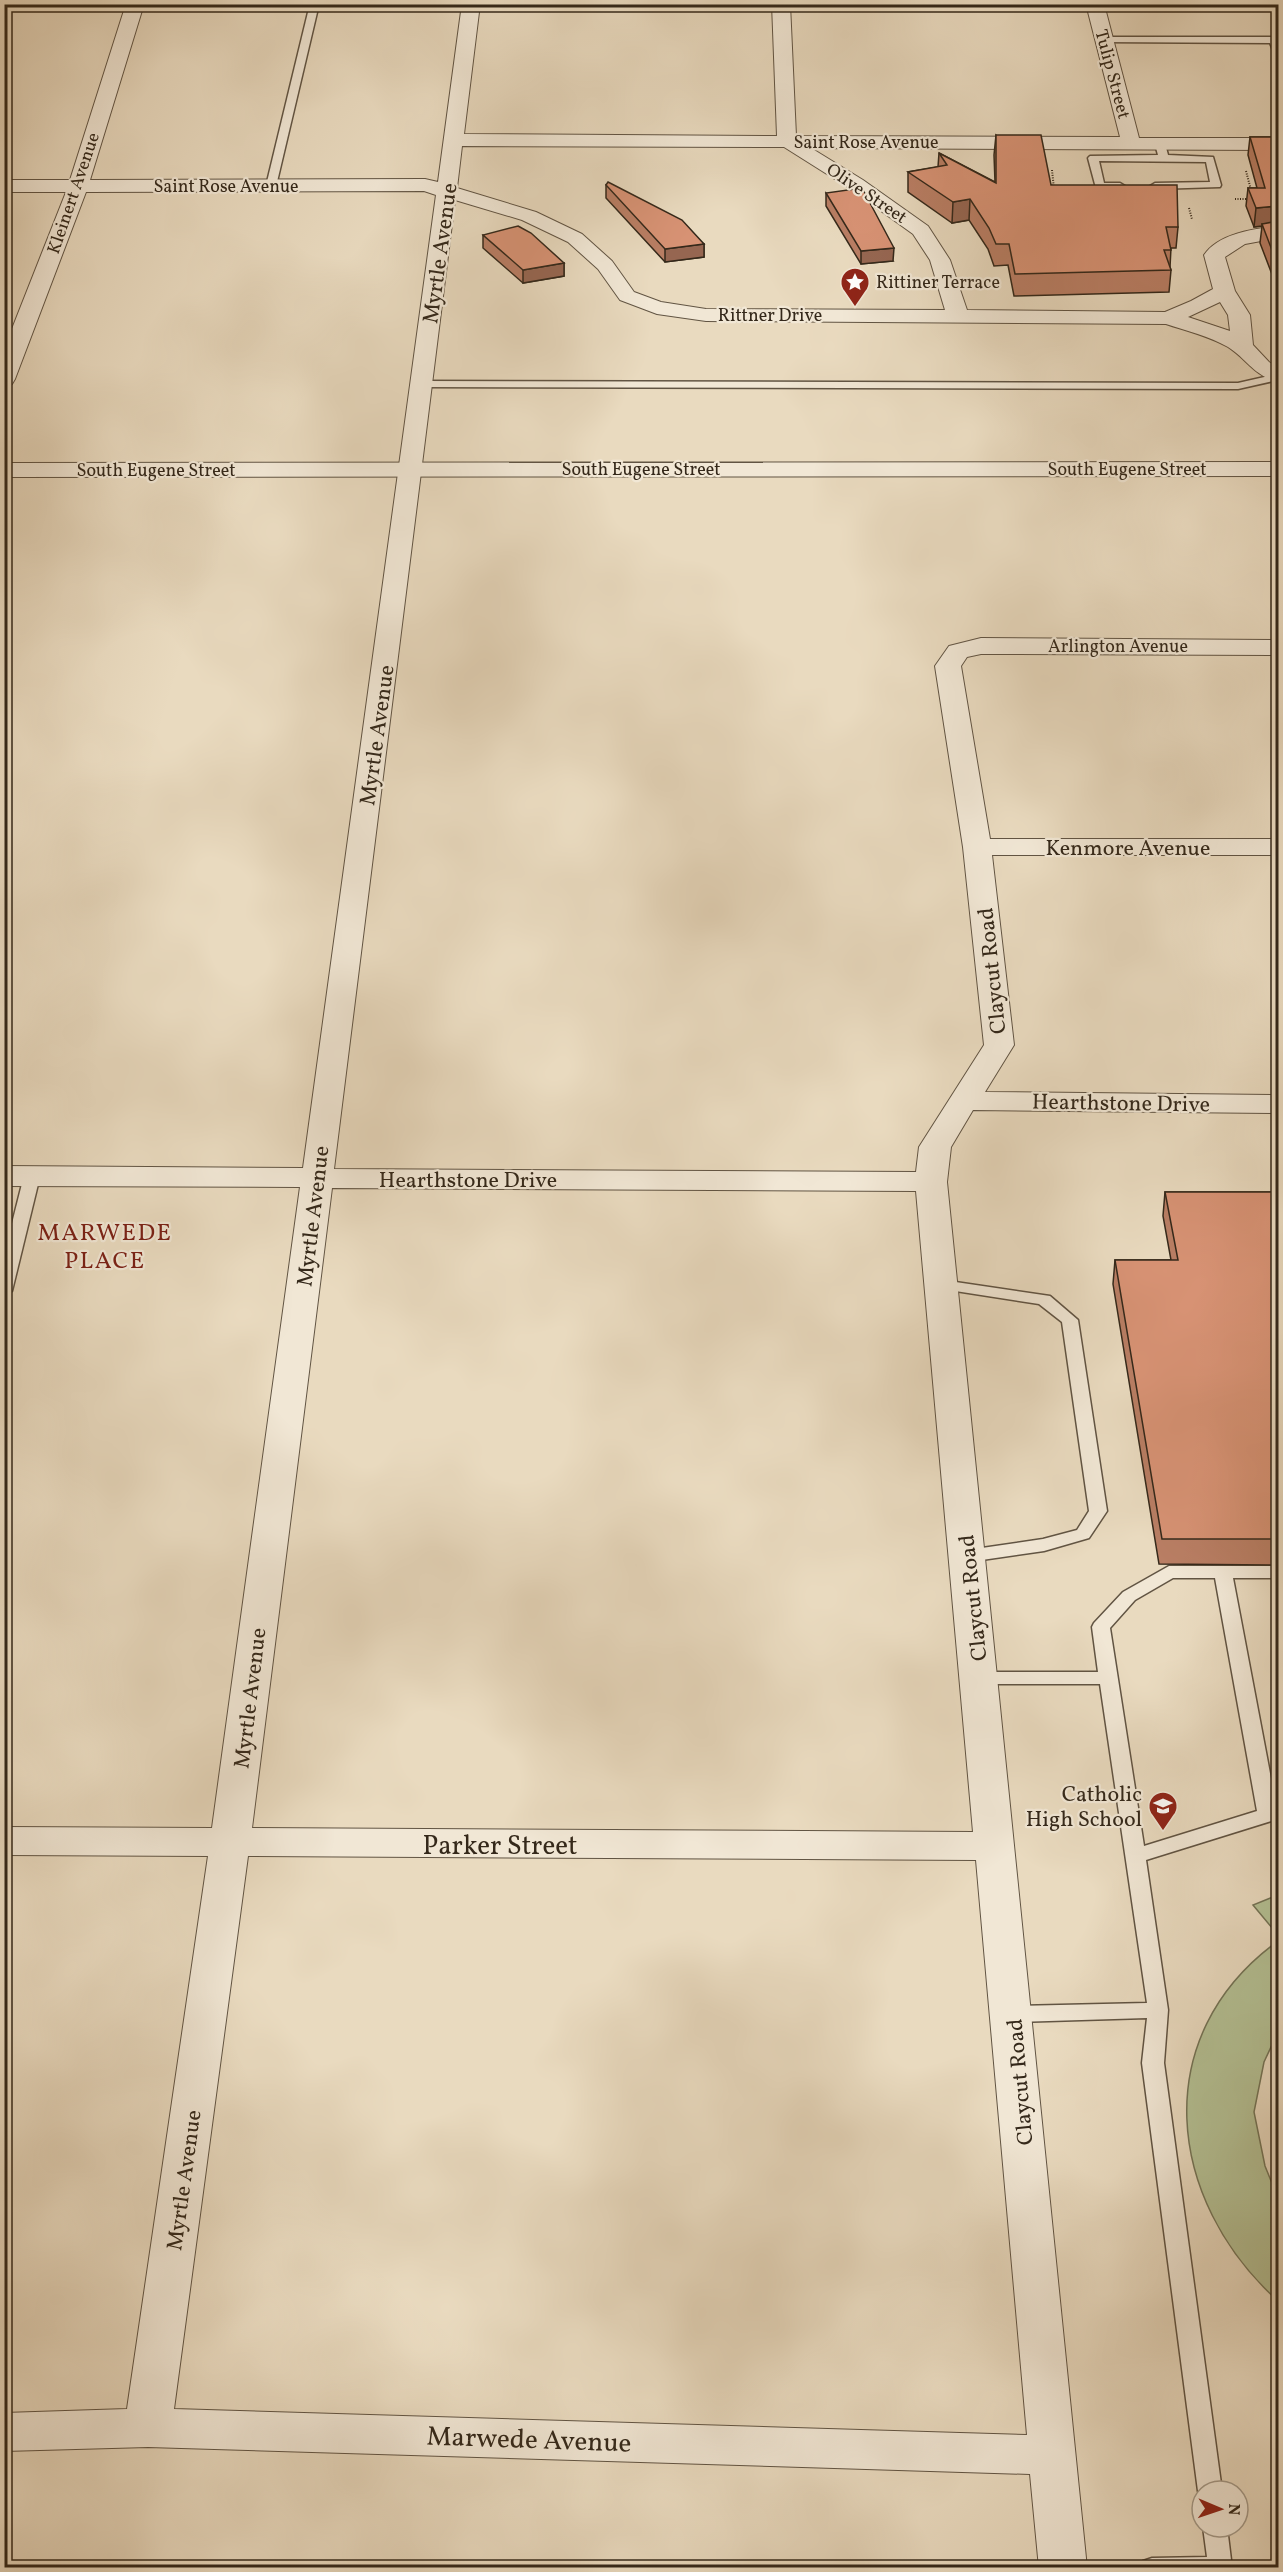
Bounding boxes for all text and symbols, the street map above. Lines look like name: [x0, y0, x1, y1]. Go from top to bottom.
street label: Tulip Street: [1088, 27, 1135, 122]
street label: Kleinert Avenue: [42, 129, 107, 258]
street label: Saint Rose Avenue: [793, 131, 939, 156]
street label: Olive Street: [821, 158, 912, 230]
street label: Saint Rose Avenue: [153, 175, 299, 200]
street label: Myrtle Avenue: [416, 181, 467, 326]
place icon: Rittiner Terrace: [839, 266, 871, 308]
place label: Rittiner Terrace: [876, 271, 1000, 296]
street label: Rittner Drive: [718, 304, 822, 329]
street label: South Eugene Street: [561, 458, 721, 483]
street label: South Eugene Street: [1047, 458, 1207, 483]
street label: South Eugene Street: [76, 459, 236, 484]
street label: Arlington Avenue: [1048, 635, 1188, 660]
street label: Myrtle Avenue: [353, 663, 404, 808]
street label: Kenmore Avenue: [1046, 834, 1210, 865]
street label: Claycut Road: [971, 906, 1016, 1035]
street label: Hearthstone Drive: [1032, 1087, 1210, 1122]
street label: Myrtle Avenue: [290, 1144, 338, 1288]
street label: Hearthstone Drive: [379, 1166, 557, 1197]
district label: MARWEDE PLACE: [38, 1217, 172, 1279]
street label: Claycut Road: [952, 1533, 997, 1662]
street label: Myrtle Avenue: [227, 1626, 275, 1770]
place label: Catholic High School: [1026, 1780, 1142, 1836]
school or university icon: Catholic High School: [1147, 1790, 1179, 1832]
street label: Parker Street: [422, 1828, 578, 1866]
street label: Claycut Road: [1001, 2017, 1042, 2146]
street label: Myrtle Avenue: [160, 2108, 211, 2253]
street label: Marwede Avenue: [426, 2418, 632, 2464]
north arrow: [1190, 2479, 1250, 2539]
text: N: [1222, 2503, 1244, 2516]

